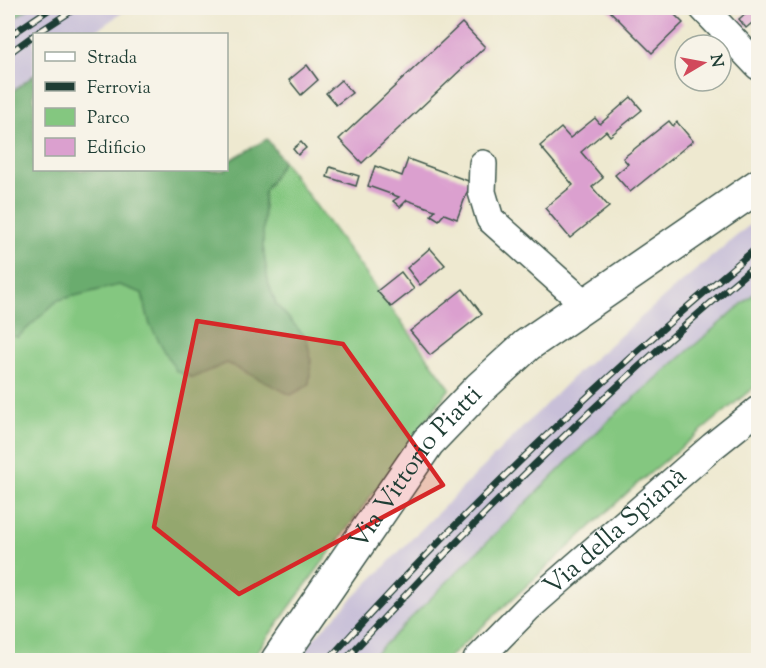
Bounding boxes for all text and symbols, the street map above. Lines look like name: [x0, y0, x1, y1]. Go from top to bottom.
legend: [33, 33, 228, 171]
north arrow: [673, 33, 733, 93]
text: Strada: [87, 46, 137, 72]
text: N: [703, 53, 728, 69]
text: Ferrovia: [87, 76, 151, 102]
text: Parco: [87, 106, 130, 132]
text: Edificio: [87, 136, 146, 162]
street label: Via Vittorio Piatti: [341, 378, 491, 557]
street label: Via della Spianà: [536, 458, 695, 605]

